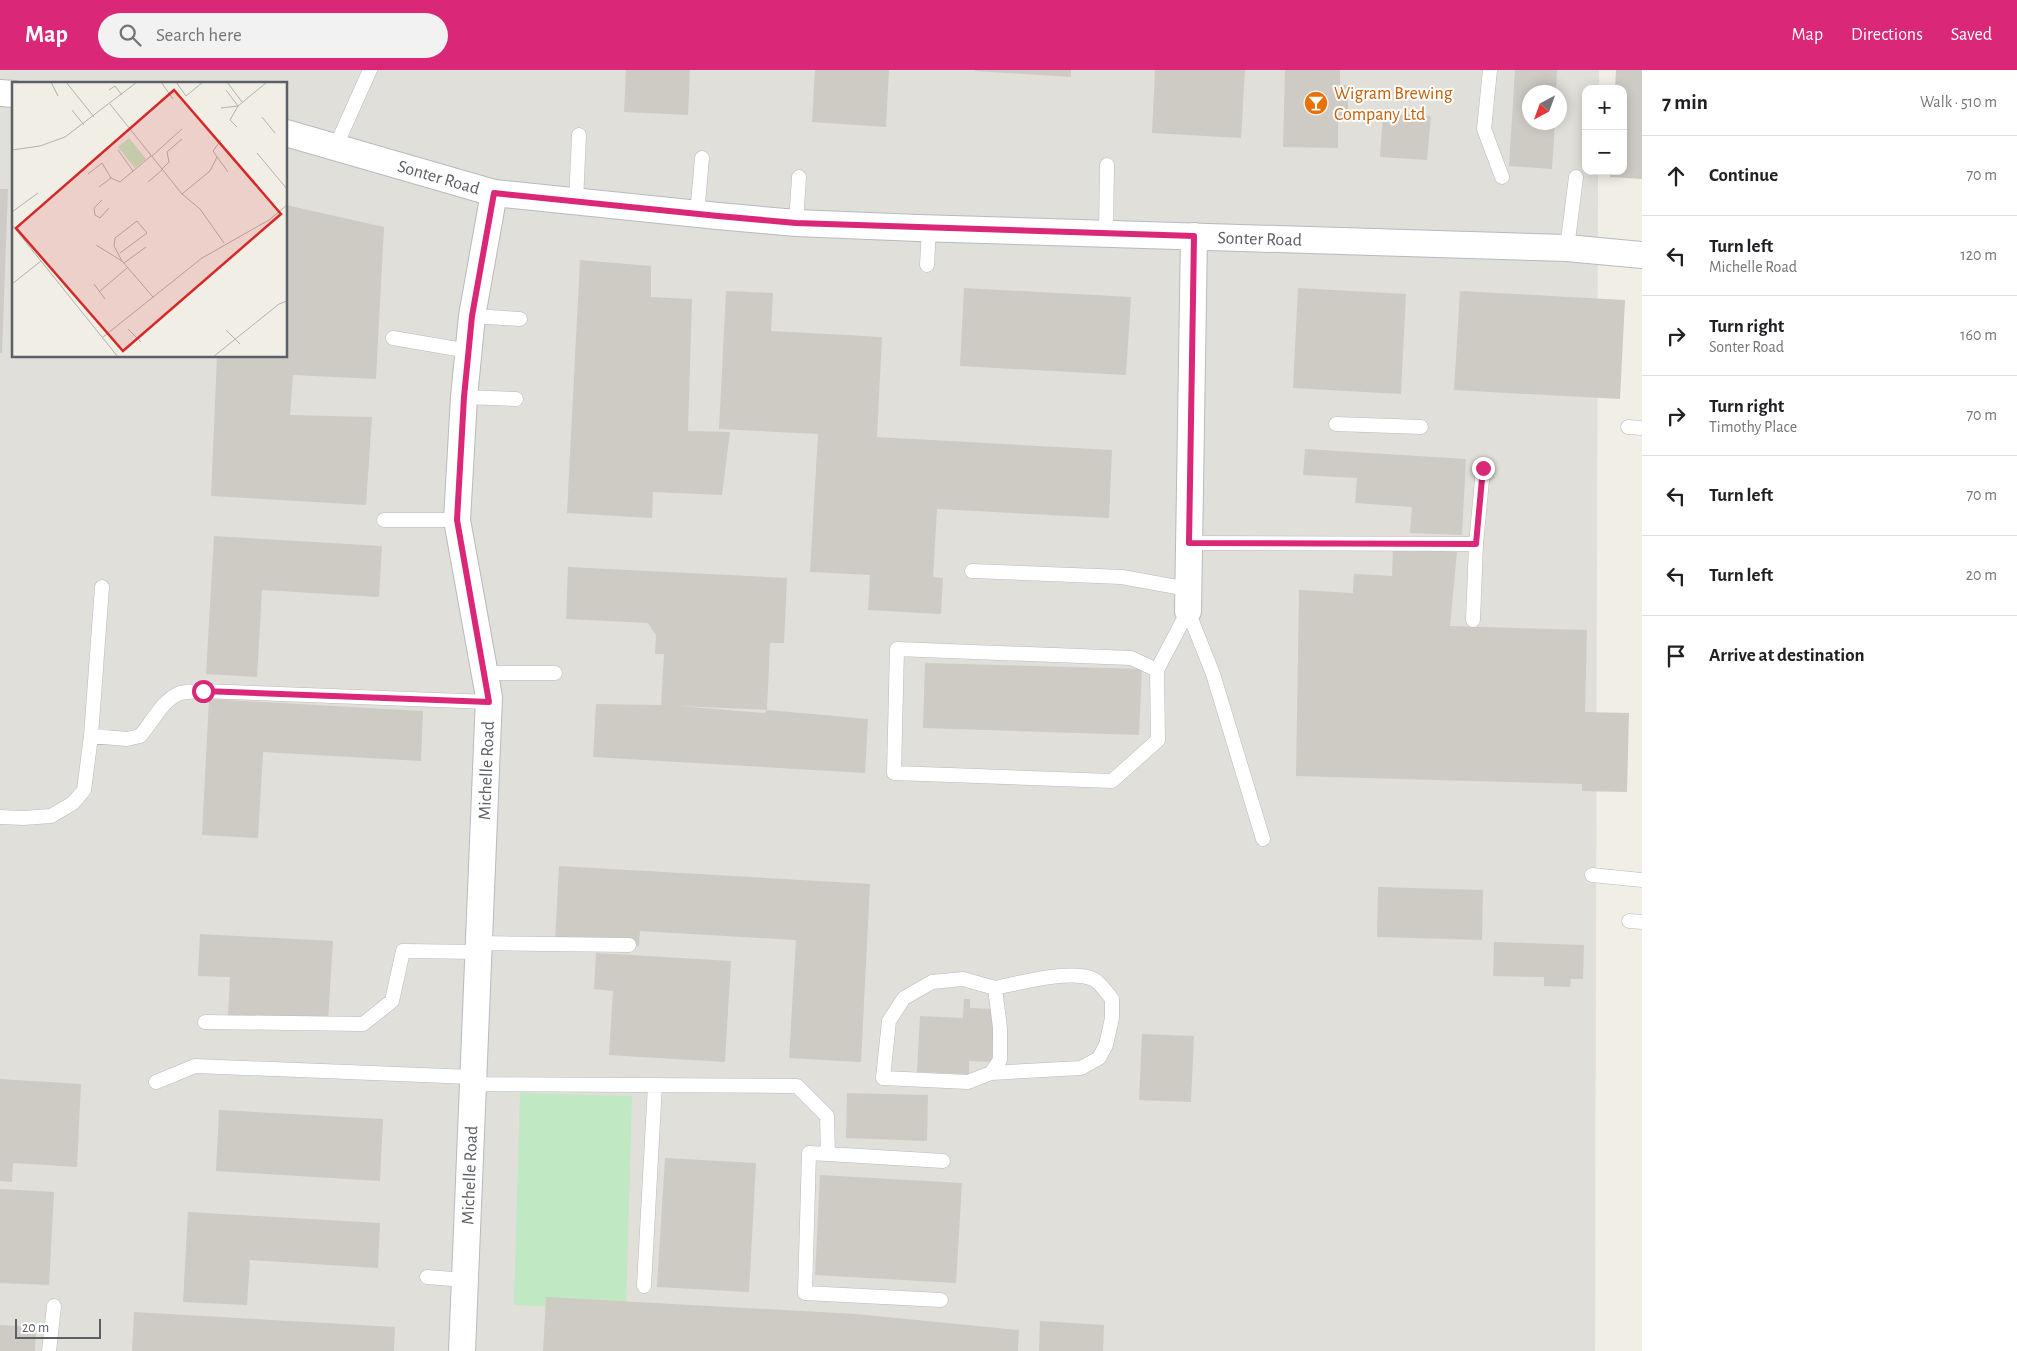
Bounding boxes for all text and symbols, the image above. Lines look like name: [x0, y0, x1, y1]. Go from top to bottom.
search box: [98, 13, 448, 58]
icon: search: [116, 21, 144, 49]
text: Map: [25, 23, 68, 47]
text: Search here: [156, 26, 242, 45]
text: Map: [1792, 26, 1823, 44]
text: Directions: [1851, 26, 1923, 44]
text: Saved: [1951, 26, 1992, 44]
inset map: [12, 82, 288, 358]
place label: Wigram Brewing Company Ltd: [1334, 85, 1453, 124]
north arrow: [1522, 85, 1567, 130]
map controls: [1582, 85, 1627, 175]
button: +: [1582, 85, 1627, 130]
bar icon: Wigram Brewing Company Ltd: [1303, 90, 1329, 116]
text: 7 min: [1662, 92, 1708, 113]
text: Walk · 510 m: [1920, 94, 1997, 110]
button: −: [1582, 130, 1627, 175]
street label: Sonter Road: [395, 158, 482, 198]
icon: ahead: [1662, 162, 1690, 190]
text: Continue: [1709, 166, 1778, 185]
text: 70 m: [1966, 167, 1997, 183]
street label: Sonter Road: [1217, 229, 1302, 250]
text: Turn left: [1709, 237, 1773, 256]
icon: left: [1662, 242, 1690, 270]
text: 120 m: [1960, 247, 1997, 263]
text: Michelle Road: [1709, 259, 1797, 275]
text: Turn right: [1709, 317, 1784, 336]
icon: right: [1662, 322, 1690, 350]
text: 160 m: [1960, 327, 1997, 343]
text: Sonter Road: [1709, 339, 1784, 355]
text: Turn right: [1709, 397, 1784, 416]
icon: right: [1662, 402, 1690, 430]
text: 70 m: [1966, 407, 1997, 423]
text: Timothy Place: [1709, 419, 1797, 435]
route end: [1472, 457, 1495, 480]
icon: left: [1662, 482, 1690, 510]
text: Turn left: [1709, 486, 1773, 505]
text: 70 m: [1966, 487, 1997, 503]
icon: left: [1662, 562, 1690, 590]
text: Turn left: [1709, 566, 1773, 585]
text: 20 m: [1966, 567, 1997, 583]
icon: arrive: [1662, 642, 1690, 670]
text: Arrive at destination: [1709, 646, 1865, 665]
route start: [192, 680, 215, 703]
street label: Michelle Road: [476, 721, 498, 820]
street label: Michelle Road: [459, 1125, 481, 1225]
scale bar: [15, 1316, 101, 1339]
text: 20 m: [22, 1321, 49, 1335]

